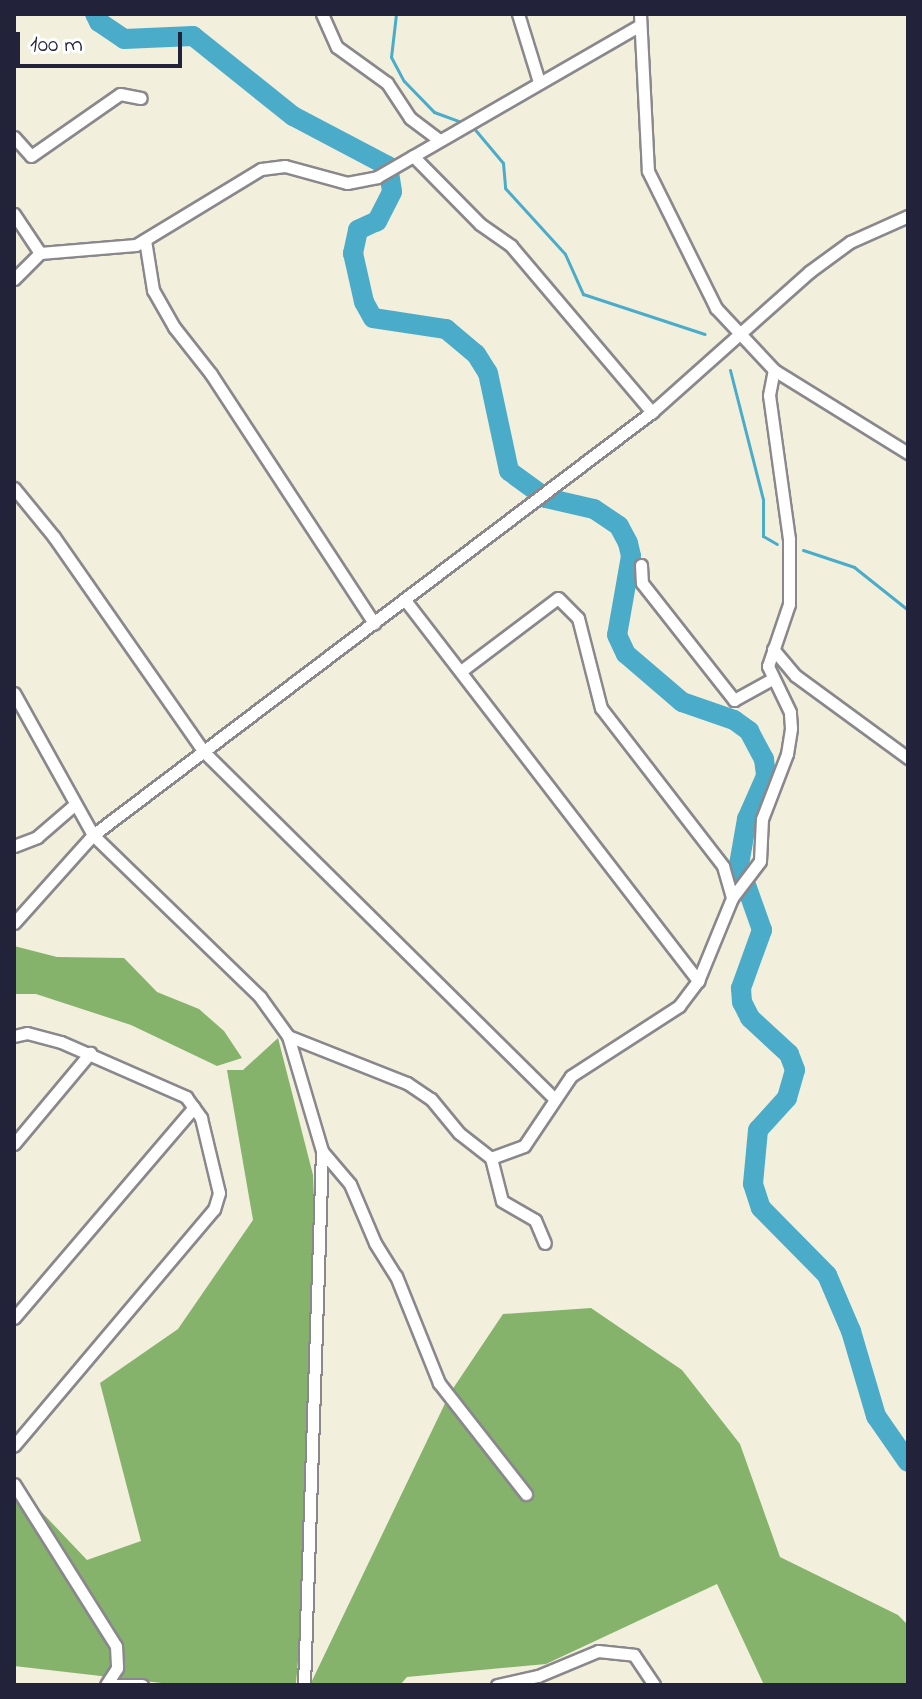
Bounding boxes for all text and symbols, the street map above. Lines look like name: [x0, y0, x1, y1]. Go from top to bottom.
scale bar: [20, 16, 186, 66]
text: 100 m: [30, 28, 83, 63]

